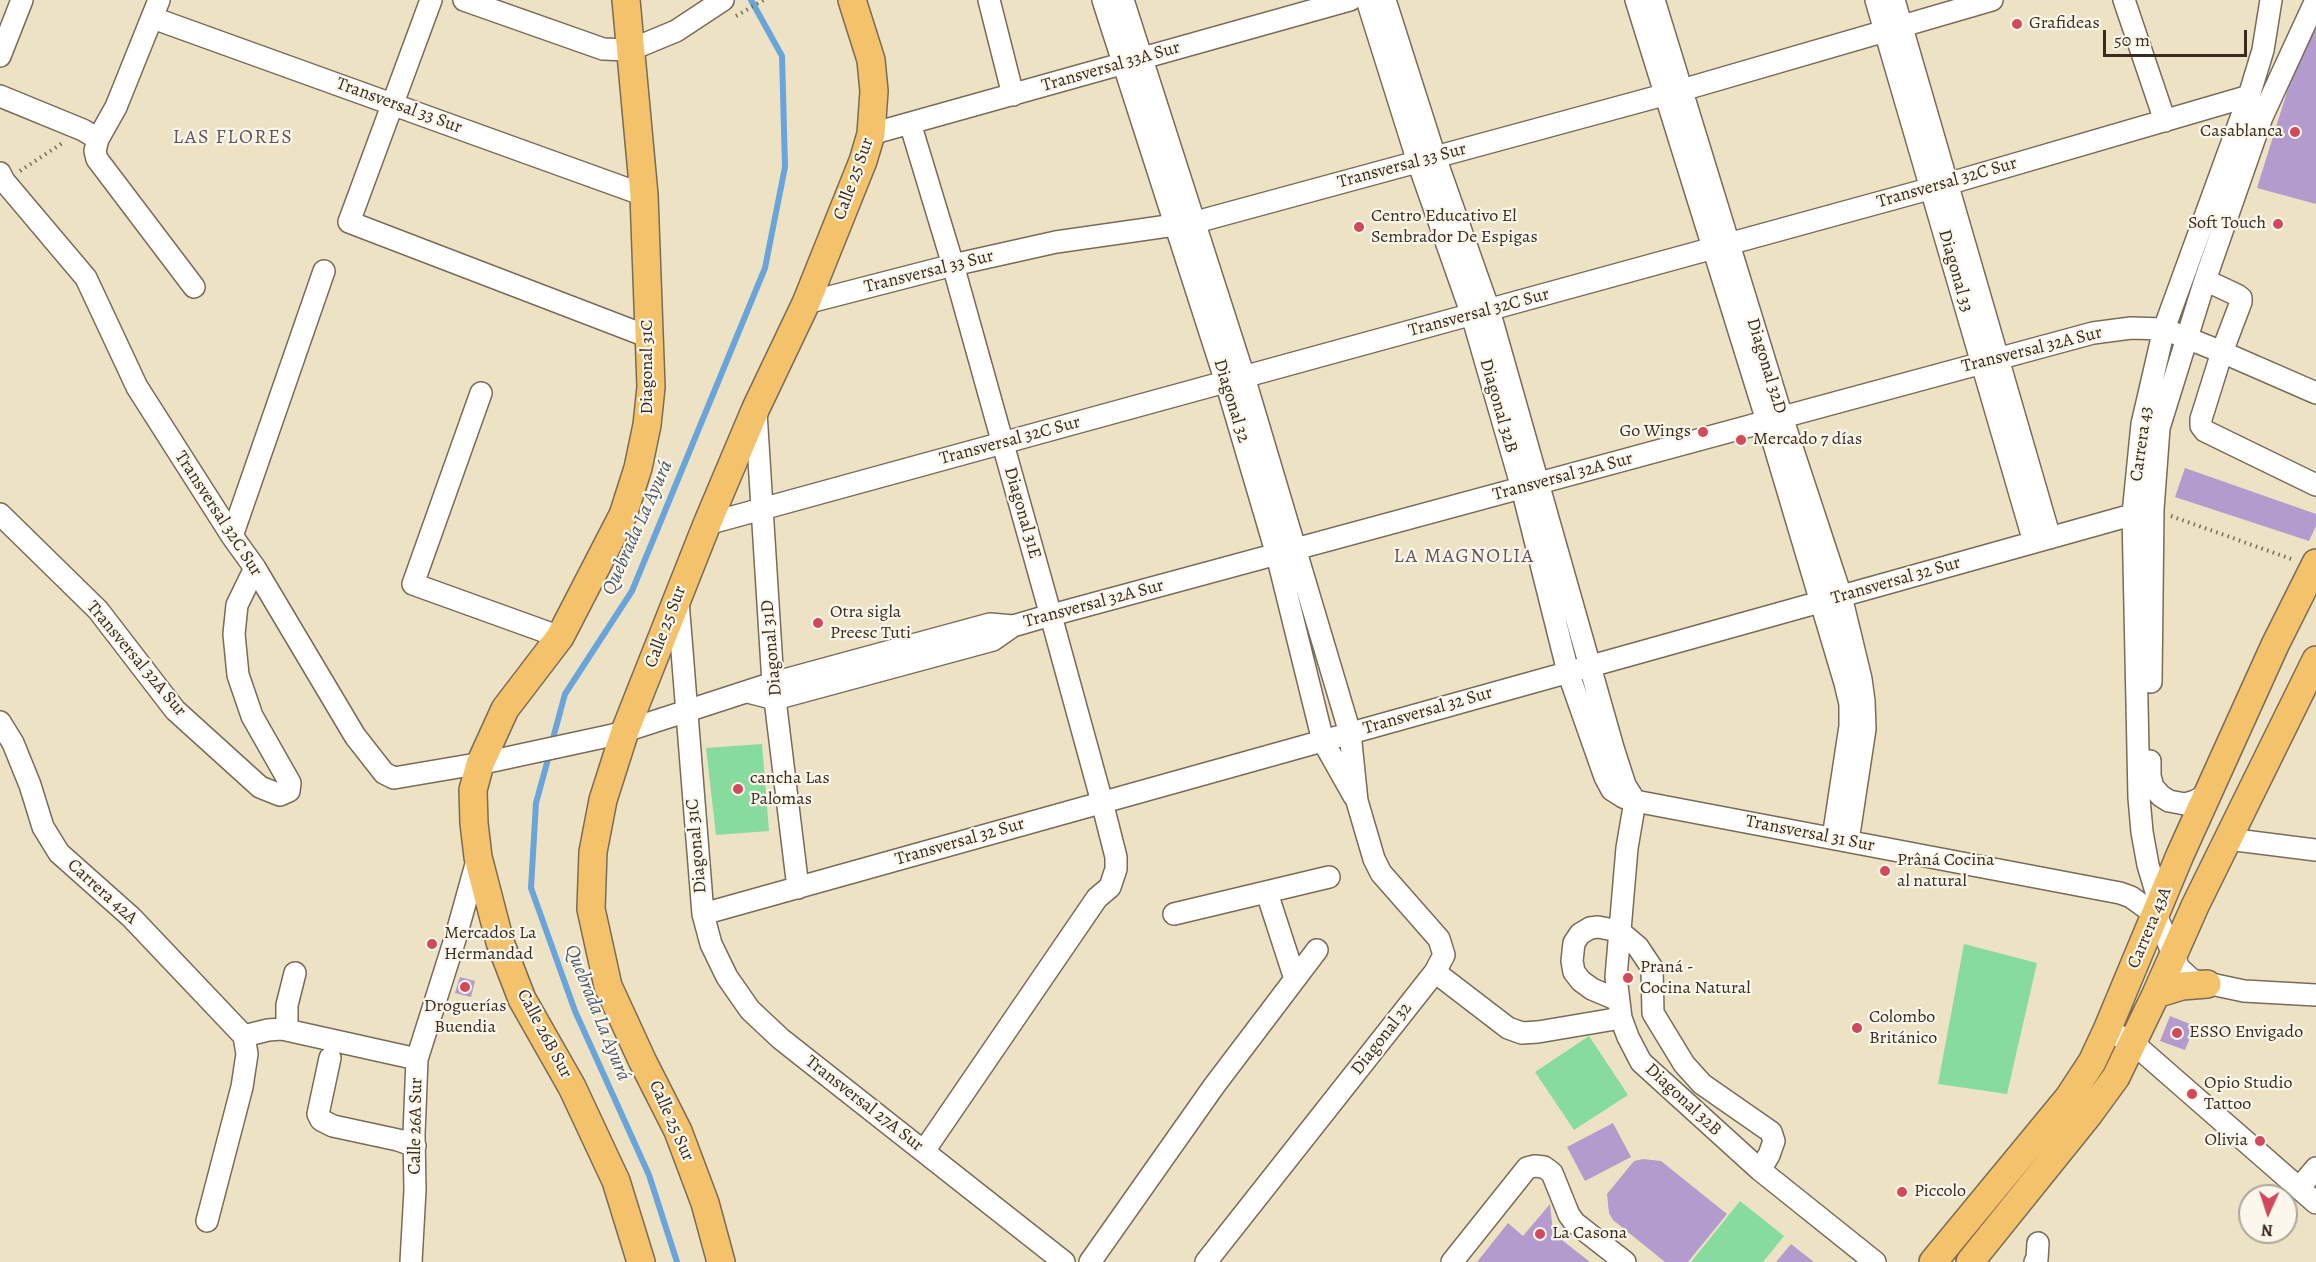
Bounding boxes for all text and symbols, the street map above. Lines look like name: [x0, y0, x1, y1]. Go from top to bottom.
place label: Grafideas: [2029, 13, 2100, 35]
marker: Grafideas: [2010, 17, 2024, 31]
scale bar: [2106, 18, 2250, 56]
text: 50 m: [2114, 28, 2150, 52]
street label: Transversal 33A Sur: [1039, 37, 1183, 97]
street label: Transversal 33 Sur: [333, 73, 465, 139]
place label: Casablanca: [2200, 121, 2283, 143]
marker: Casablanca: [2288, 125, 2302, 139]
district label: LAS FLORES: [173, 126, 293, 150]
street label: Calle 25 Sur: [829, 135, 879, 223]
street label: Transversal 33 Sur: [1335, 138, 1469, 194]
street label: Transversal 32C Sur: [1874, 153, 2020, 213]
place label: Centro Educativo El Sembrador De Espigas: [1371, 206, 1538, 248]
place label: Soft Touch: [2188, 213, 2266, 235]
marker: Soft Touch: [2271, 217, 2285, 231]
marker: Centro Educativo El Sembrador De Espigas: [1352, 220, 1366, 234]
street label: Diagonal 33: [1933, 227, 1977, 315]
street label: Transversal 33 Sur: [862, 245, 996, 299]
street label: Transversal 32C Sur: [1406, 284, 1552, 342]
street label: Diagonal 32D: [1741, 316, 1791, 416]
street label: Diagonal 31C: [637, 319, 659, 415]
street label: Transversal 32A Sur: [1960, 322, 2104, 378]
street label: Diagonal 32B: [1474, 356, 1522, 456]
street label: Diagonal 32: [1208, 357, 1254, 445]
street label: Carrera 43: [2126, 405, 2158, 483]
street label: Transversal 32C Sur: [937, 412, 1083, 470]
place label: Go Wings: [1620, 421, 1691, 443]
marker: Go Wings: [1696, 425, 1710, 439]
place label: Mercado 7 días: [1753, 429, 1862, 451]
marker: Mercado 7 días: [1734, 433, 1748, 447]
street label: Transversal 32C Sur: [170, 447, 266, 581]
street label: Transversal 32A Sur: [1491, 448, 1635, 506]
water label: Quebrada La Ayurá: [598, 457, 678, 599]
street label: Diagonal 31E: [999, 465, 1045, 561]
district label: LA MAGNOLIA: [1393, 545, 1535, 569]
street label: Transversal 32 Sur: [1829, 552, 1963, 610]
street label: Transversal 32A Sur: [1022, 575, 1166, 633]
street label: Calle 25 Sur: [640, 583, 692, 671]
street label: Transversal 32A Sur: [81, 597, 191, 721]
street label: Diagonal 31D: [757, 599, 787, 697]
place label: Otra sigla Preesc Tuti: [830, 602, 911, 644]
marker: Otra sigla Preesc Tuti: [811, 616, 825, 630]
street label: Transversal 32 Sur: [1361, 682, 1495, 740]
place label: cancha Las Palomas: [750, 768, 830, 810]
marker: cancha Las Palomas: [731, 782, 745, 796]
street label: Diagonal 31C: [682, 798, 712, 894]
street label: Transversal 31 Sur: [1744, 811, 1876, 857]
street label: Transversal 32 Sur: [893, 813, 1027, 871]
place label: Prâná Cocina al natural: [1897, 850, 1994, 892]
street label: Carrera 42A: [62, 855, 142, 929]
marker: Prâná Cocina al natural: [1878, 864, 1892, 878]
street label: Carrera 43A: [2123, 884, 2177, 972]
place label: Mercados La Hermandad: [444, 923, 536, 966]
marker: Mercados La Hermandad: [425, 937, 439, 951]
water label: Quebrada La Ayurá: [559, 941, 635, 1085]
place label: Praná - Cocina Natural: [1640, 957, 1751, 1000]
marker: Praná - Cocina Natural: [1621, 971, 1635, 985]
marker: Droguerías Buendia: [458, 980, 472, 994]
street label: Calle 26B Sur: [512, 986, 576, 1082]
place label: Droguerías Buendia: [424, 996, 506, 1038]
street label: Diagonal 32: [1347, 998, 1417, 1080]
place label: Colombo Británico: [1869, 1007, 1937, 1050]
marker: Colombo Británico: [1850, 1021, 1864, 1035]
place label: ESSO Envigado: [2189, 1022, 2303, 1044]
marker: ESSO Envigado: [2170, 1026, 2184, 1040]
street label: Transversal 27A Sur: [801, 1051, 927, 1157]
street label: Diagonal 32B: [1640, 1059, 1726, 1141]
place label: Opio Studio Tattoo: [2204, 1073, 2292, 1116]
street label: Calle 26A Sur: [404, 1077, 428, 1175]
street label: Calle 25 Sur: [644, 1077, 698, 1165]
marker: Opio Studio Tattoo: [2185, 1087, 2199, 1101]
place label: Olivia: [2205, 1130, 2248, 1152]
marker: Olivia: [2253, 1134, 2267, 1148]
place label: Piccolo: [1914, 1181, 1966, 1203]
north arrow: [2238, 1184, 2298, 1244]
marker: Piccolo: [1895, 1185, 1909, 1199]
text: N: [2261, 1219, 2274, 1241]
place label: La Casona: [1552, 1223, 1627, 1245]
marker: La Casona: [1533, 1227, 1547, 1241]

